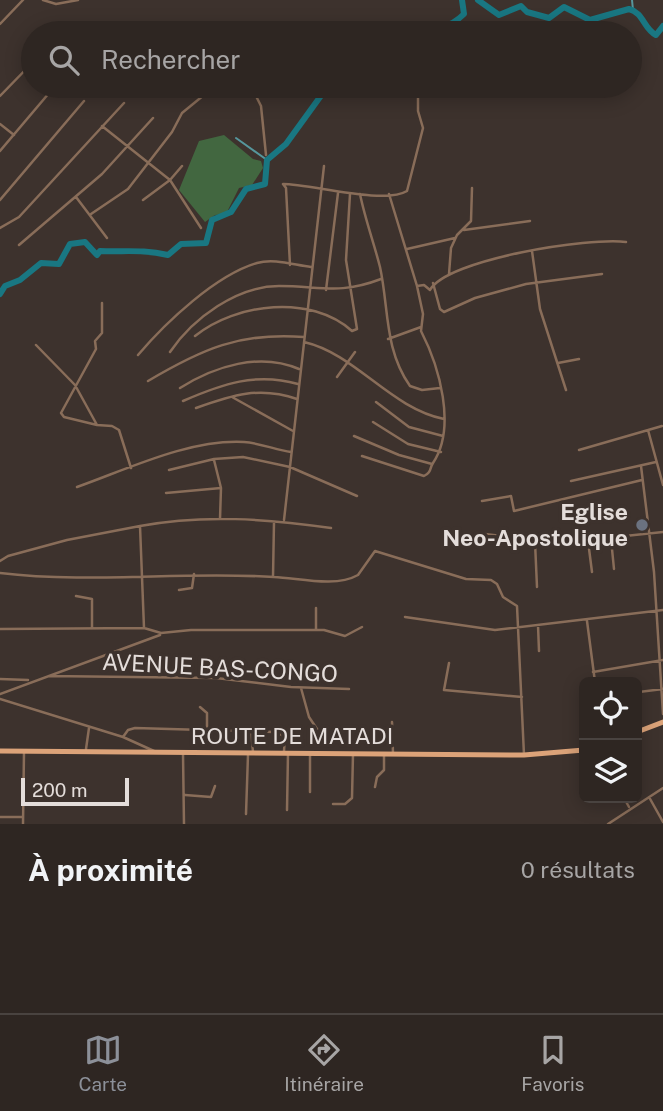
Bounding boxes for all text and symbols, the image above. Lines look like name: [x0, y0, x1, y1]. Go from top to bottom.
search box: [21, 21, 642, 98]
icon: search: [45, 41, 83, 79]
text: Rechercher: [101, 44, 240, 75]
place label: Eglise Neo-Apostolique: [442, 498, 628, 551]
marker: Eglise Neo-Apostolique: [634, 517, 650, 533]
street label: AVENUE BAS-CONGO: [101, 648, 339, 687]
map controls: [579, 677, 642, 803]
button: locate: [579, 677, 642, 740]
street label: ROUTE DE MATADI: [191, 722, 393, 749]
button: layers: [579, 740, 642, 803]
scale bar: [21, 775, 130, 807]
text: 200 m: [32, 779, 88, 801]
text: À proximité: [28, 852, 193, 888]
text: 0 résultats: [521, 856, 635, 883]
tab: Carte: [79, 1031, 127, 1095]
tab: Itinéraire: [284, 1031, 364, 1095]
tab: Favoris: [521, 1031, 584, 1095]

